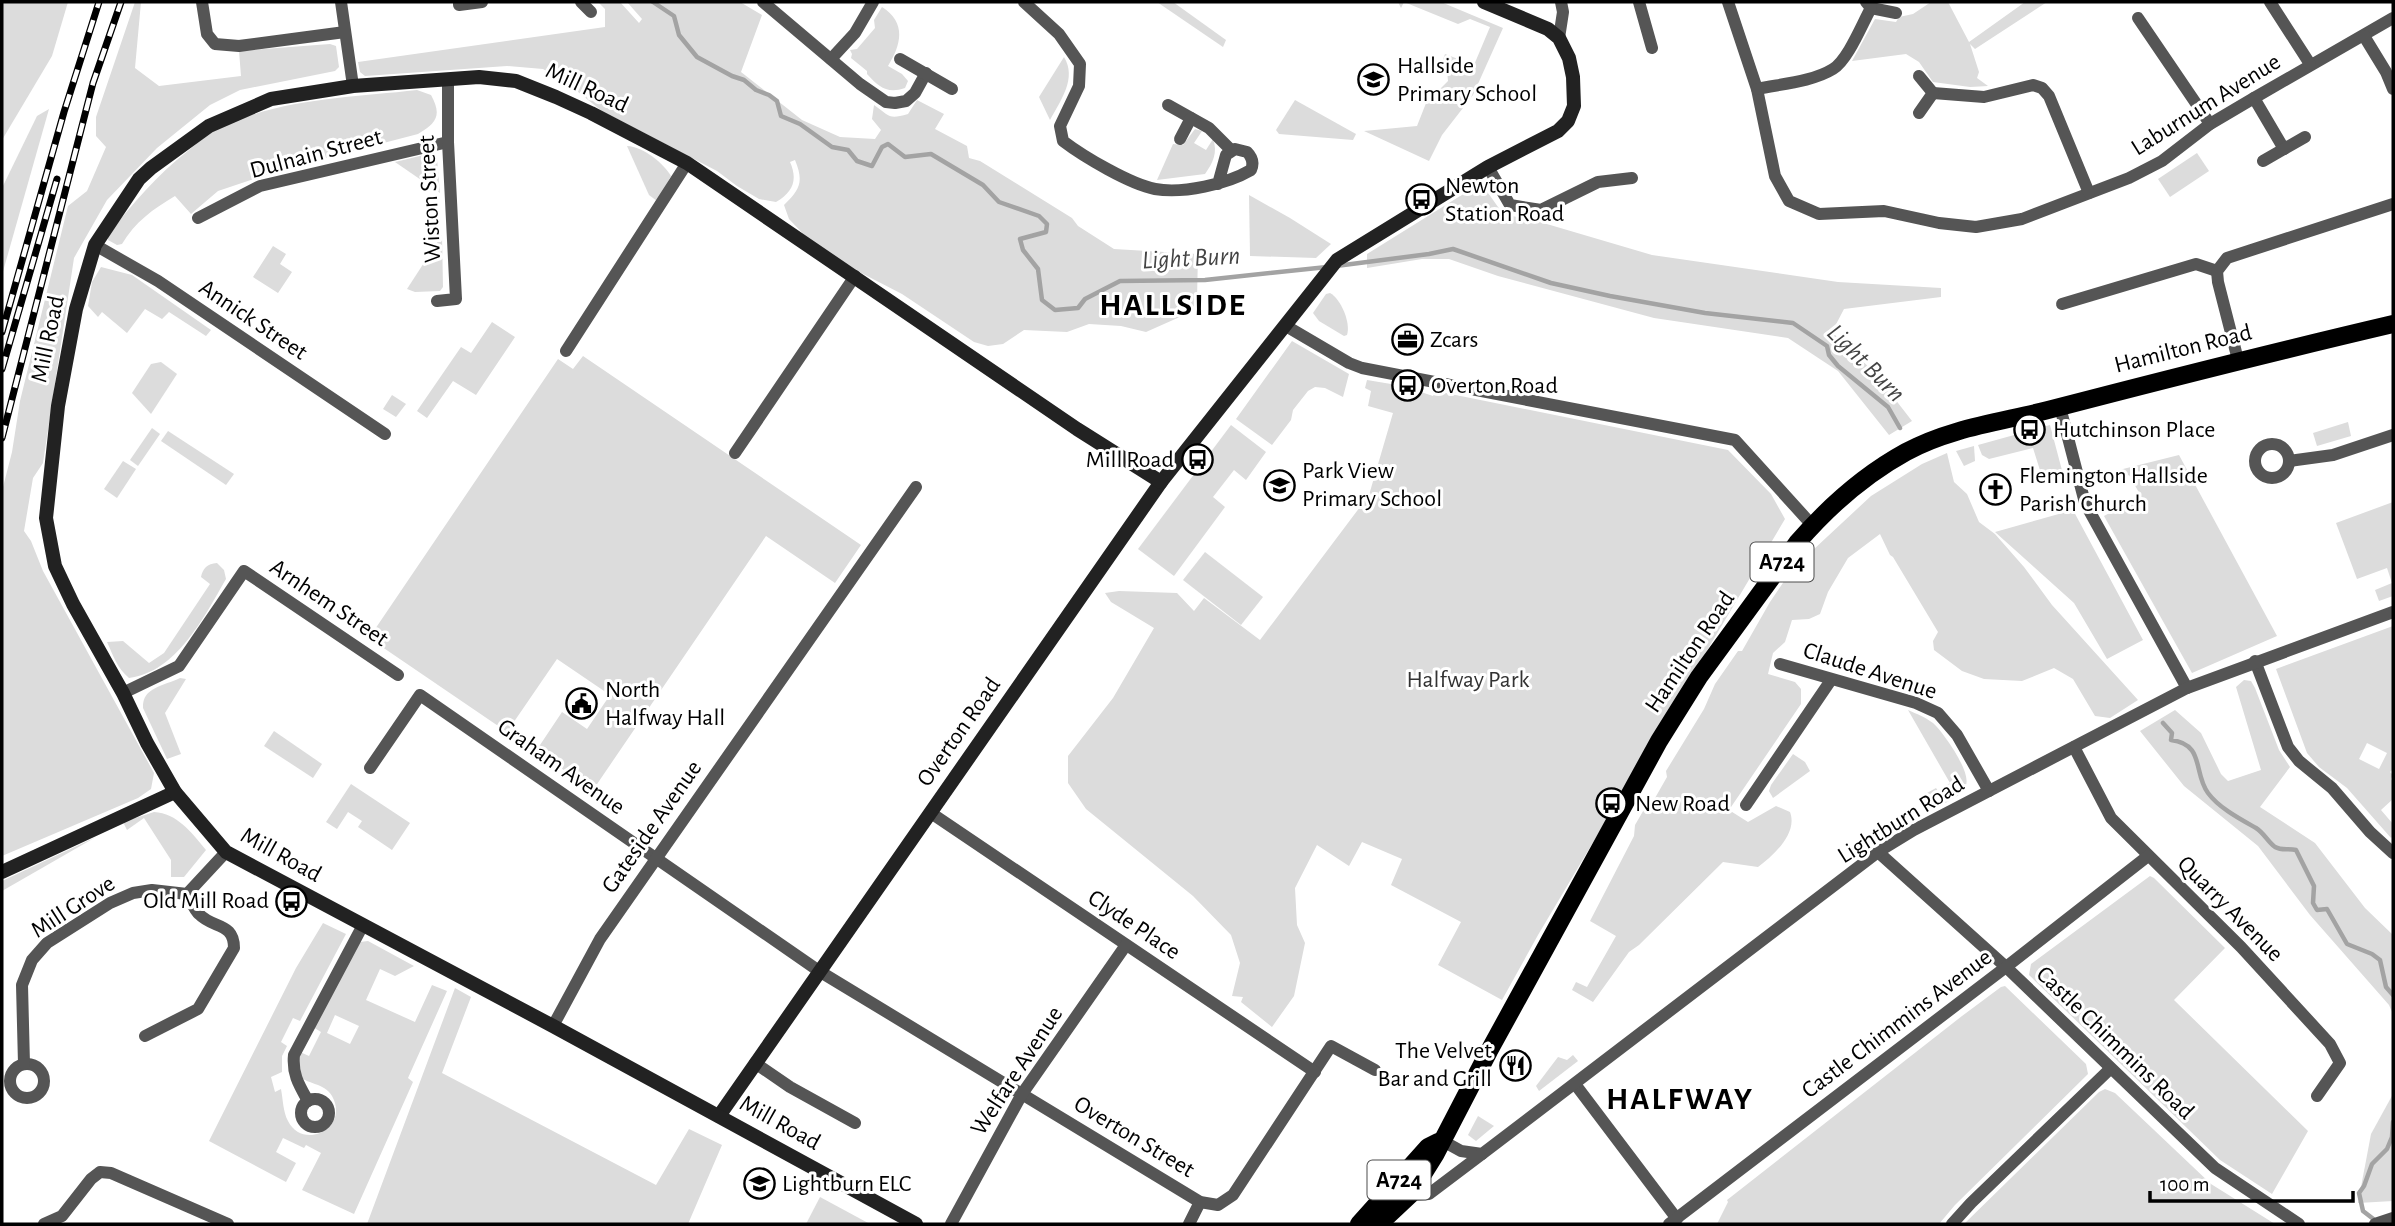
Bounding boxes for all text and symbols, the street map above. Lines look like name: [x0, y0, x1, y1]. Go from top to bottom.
street label: Laburnum Avenue: [2127, 50, 2285, 160]
place label: Hallside Primary School: [1397, 54, 1537, 106]
street label: Mill Road: [542, 58, 632, 118]
school or university icon: Hallside Primary School: [1357, 63, 1391, 97]
street label: Dulnain Street: [247, 125, 385, 183]
street label: Wiston Street: [415, 134, 445, 263]
place label: Newton Station Road: [1445, 174, 1564, 226]
bus stop icon: Newton Station Road: [1405, 183, 1439, 217]
water label: Light Burn: [1141, 242, 1241, 274]
street label: Annick Street: [195, 275, 312, 365]
district label: HALLSIDE: [1099, 289, 1247, 321]
street label: Mill Road: [27, 293, 69, 385]
water label: Light Burn: [1822, 319, 1910, 407]
street label: Hamilton Road: [2112, 320, 2254, 378]
office icon: Zcars: [1390, 323, 1424, 357]
place label: Zcars: [1430, 328, 1479, 352]
bus stop icon: Overton Road: [1391, 369, 1425, 403]
place label: Overton Road: [1431, 374, 1558, 398]
bus stop icon: Hutchinson Place: [2013, 413, 2047, 447]
place label: Hutchinson Place: [2053, 418, 2215, 442]
bus stop icon: Mill Road: [1180, 443, 1214, 477]
place label: Mill Road: [1086, 448, 1174, 472]
place label: Park View Primary School: [1302, 459, 1442, 511]
place label: Flemington Hallside Parish Church: [2019, 464, 2208, 516]
school or university icon: Park View Primary School: [1262, 468, 1296, 502]
church icon: Flemington Hallside Parish Church: [1979, 473, 2013, 507]
road number: A724: [1750, 542, 1814, 582]
street label: Arnhem Street: [266, 555, 393, 651]
street label: Hamilton Road: [1641, 587, 1739, 717]
street label: Claude Avenue: [1800, 638, 1940, 704]
park label: Halfway Park: [1407, 668, 1529, 692]
street label: Overton Road: [913, 673, 1005, 791]
place label: North Halfway Hall: [605, 678, 725, 730]
public building icon: North Halfway Hall: [565, 687, 599, 721]
street label: Graham Avenue: [493, 714, 629, 820]
street label: Gateside Avenue: [598, 756, 706, 898]
street label: Lightburn Road: [1834, 772, 1968, 868]
bus stop icon: New Road: [1595, 787, 1629, 821]
place label: New Road: [1635, 792, 1730, 816]
street label: Mill Road: [237, 823, 325, 887]
street label: Quarry Avenue: [2173, 852, 2287, 966]
street label: Mill Grove: [27, 871, 119, 943]
bus stop icon: Old Mill Road: [275, 884, 309, 918]
street label: Clyde Place: [1084, 886, 1184, 964]
place label: Old Mill Road: [143, 889, 269, 913]
street label: Castle Chimmins Avenue: [1798, 945, 1996, 1103]
street label: Castle Chimmins Road: [2032, 962, 2198, 1124]
street label: Welfare Avenue: [967, 1002, 1067, 1140]
place label: The Velvet Bar and Grill: [1378, 1039, 1492, 1091]
restaurant icon: The Velvet Bar and Grill: [1498, 1048, 1532, 1082]
district label: HALFWAY: [1606, 1083, 1754, 1115]
street label: Mill Road: [736, 1091, 824, 1155]
street label: Overton Street: [1070, 1092, 1199, 1182]
scale bar: [2150, 1160, 2353, 1204]
road number: A724: [1368, 1161, 1430, 1200]
school or university icon: Lightburn ELC: [742, 1167, 776, 1201]
place label: Lightburn ELC: [782, 1172, 911, 1196]
text: 100 m: [2160, 1174, 2210, 1195]

